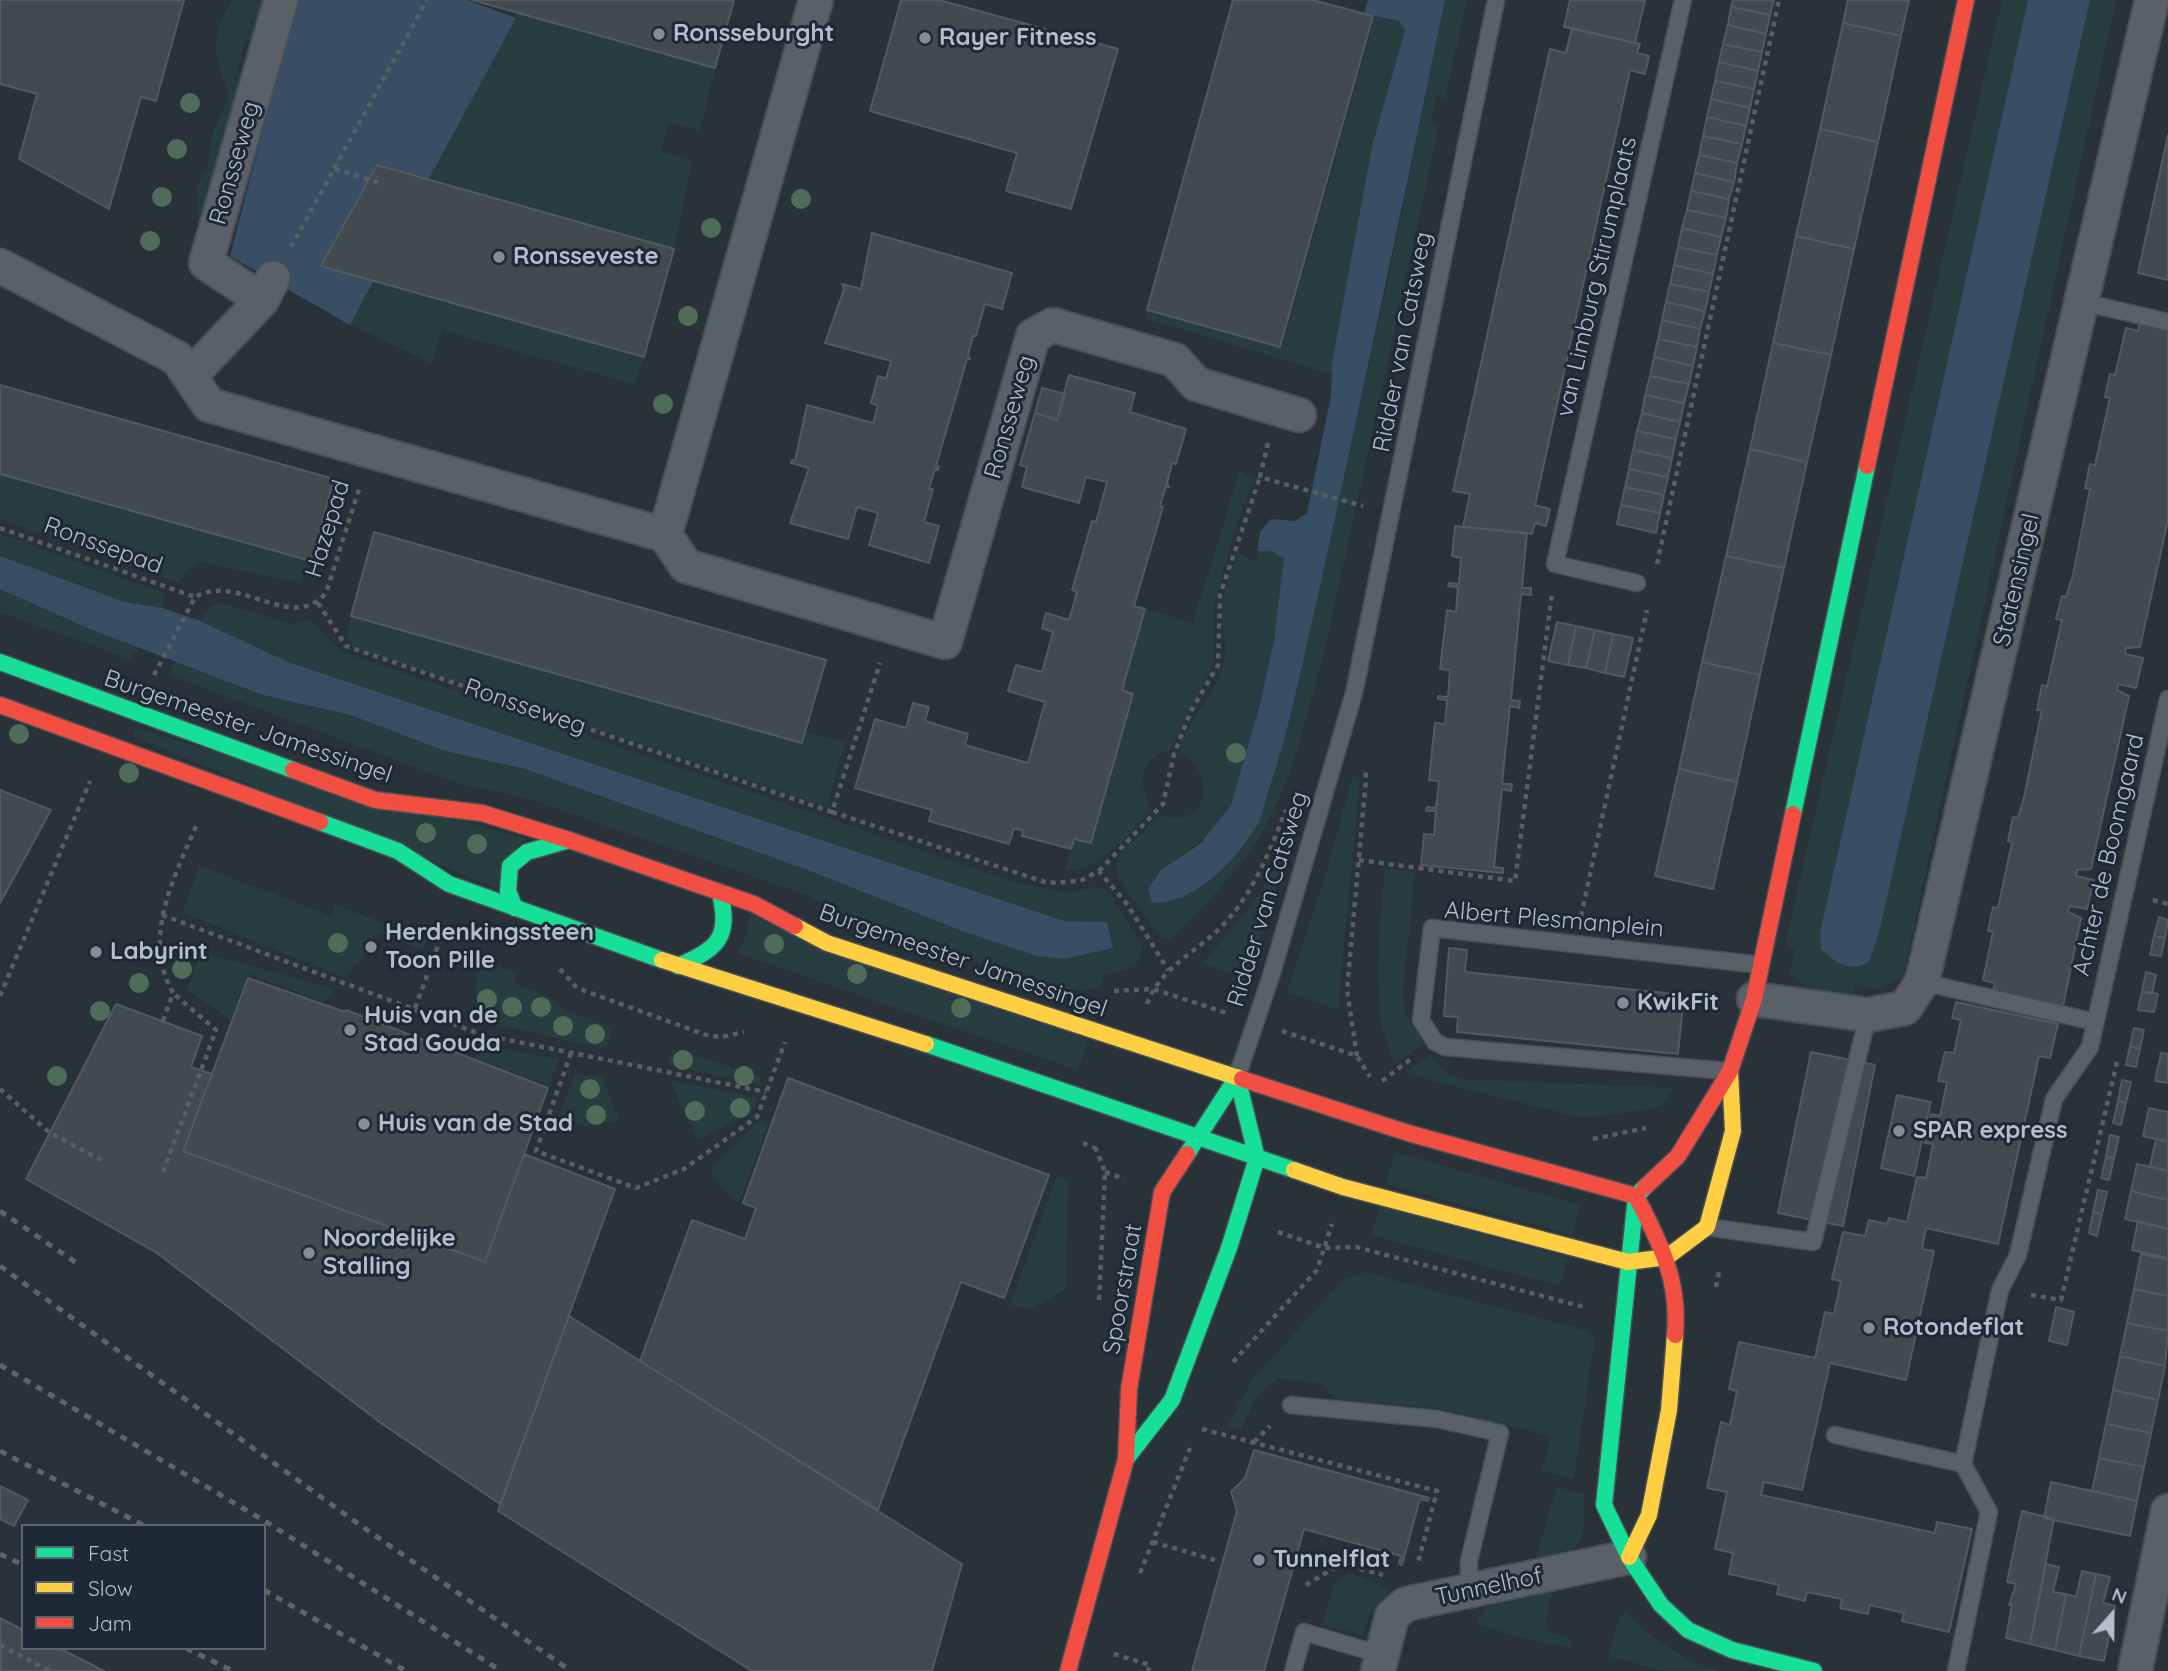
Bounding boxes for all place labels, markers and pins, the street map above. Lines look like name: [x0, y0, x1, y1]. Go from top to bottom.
place label: Ronsseburght: [673, 20, 834, 48]
place label: Rayer Fitness: [939, 24, 1096, 52]
marker: Ronsseburght: [651, 26, 667, 42]
marker: Rayer Fitness: [917, 30, 933, 46]
place label: Ronsseveste: [513, 243, 659, 271]
marker: Ronsseveste: [491, 249, 507, 265]
place label: Herdenkingssteen Toon Pille: [385, 919, 594, 975]
place label: Labyrint: [110, 938, 208, 966]
marker: Herdenkingssteen Toon Pille: [363, 939, 379, 955]
marker: Labyrint: [88, 944, 104, 960]
place label: KwikFit: [1637, 989, 1719, 1017]
marker: KwikFit: [1615, 995, 1631, 1011]
place label: Huis van de Stad Gouda: [364, 1002, 501, 1058]
marker: Huis van de Stad Gouda: [342, 1022, 358, 1038]
place label: Huis van de Stad: [378, 1110, 573, 1138]
marker: Huis van de Stad: [356, 1116, 372, 1132]
place label: SPAR express: [1913, 1117, 2067, 1145]
marker: SPAR express: [1891, 1123, 1907, 1139]
place label: Noordelijke Stalling: [323, 1225, 456, 1281]
marker: Noordelijke Stalling: [301, 1245, 317, 1261]
place label: Rotondeflat: [1883, 1314, 2024, 1342]
marker: Rotondeflat: [1861, 1320, 1877, 1336]
place label: Tunnelflat: [1273, 1546, 1390, 1574]
marker: Tunnelflat: [1251, 1552, 1267, 1568]

